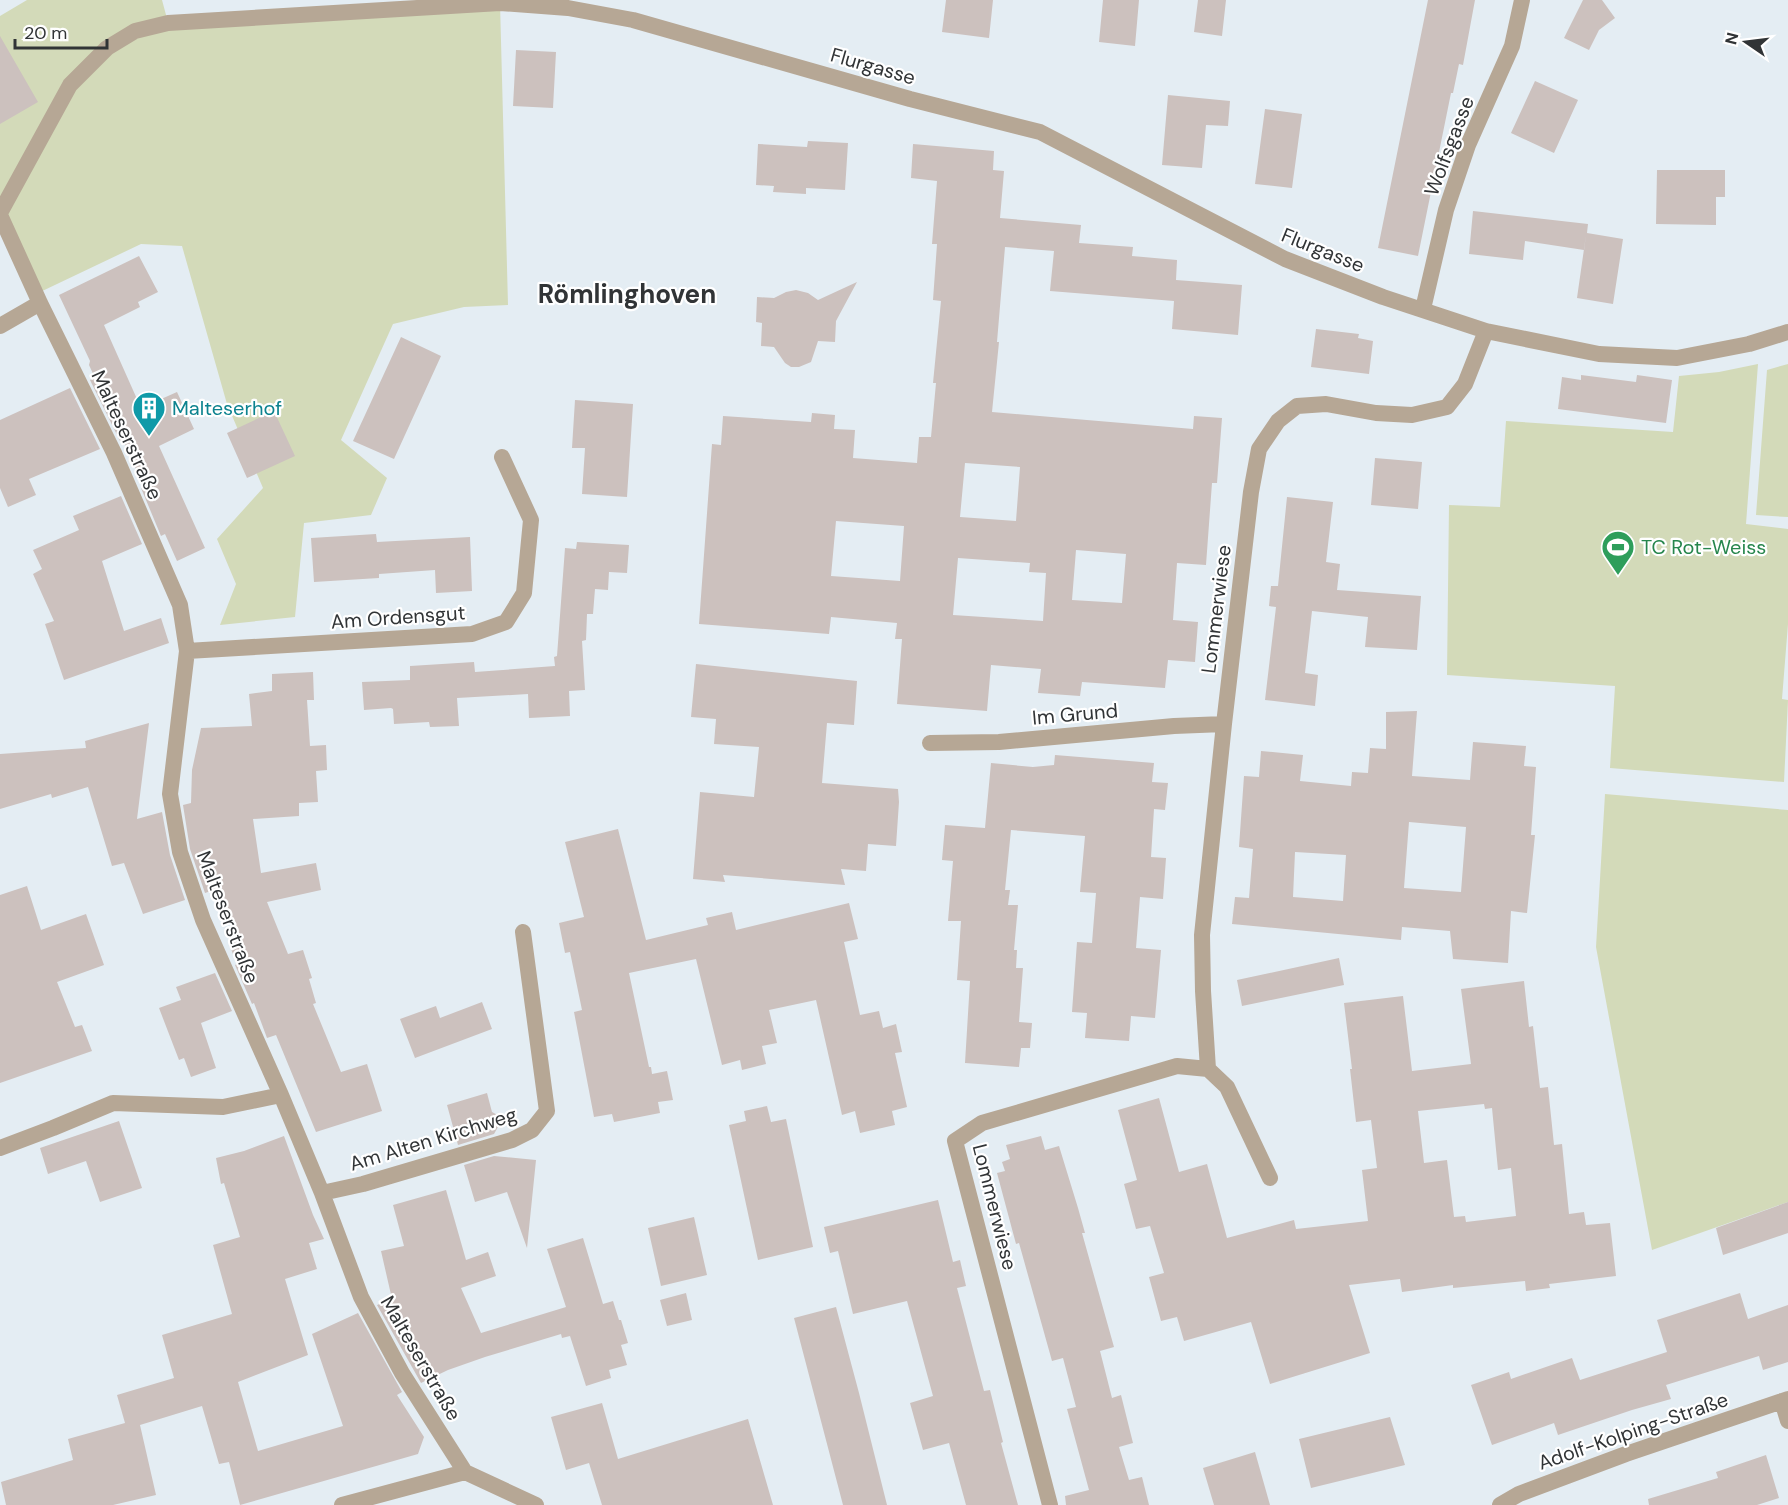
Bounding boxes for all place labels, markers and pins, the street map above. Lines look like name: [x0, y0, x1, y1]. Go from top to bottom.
building icon: Malteserhof: [131, 390, 167, 437]
place label: Malteserhof: [172, 395, 282, 421]
sports icon: TC Rot-Weiss: [1600, 529, 1636, 576]
place label: TC Rot-Weiss: [1641, 534, 1766, 560]

